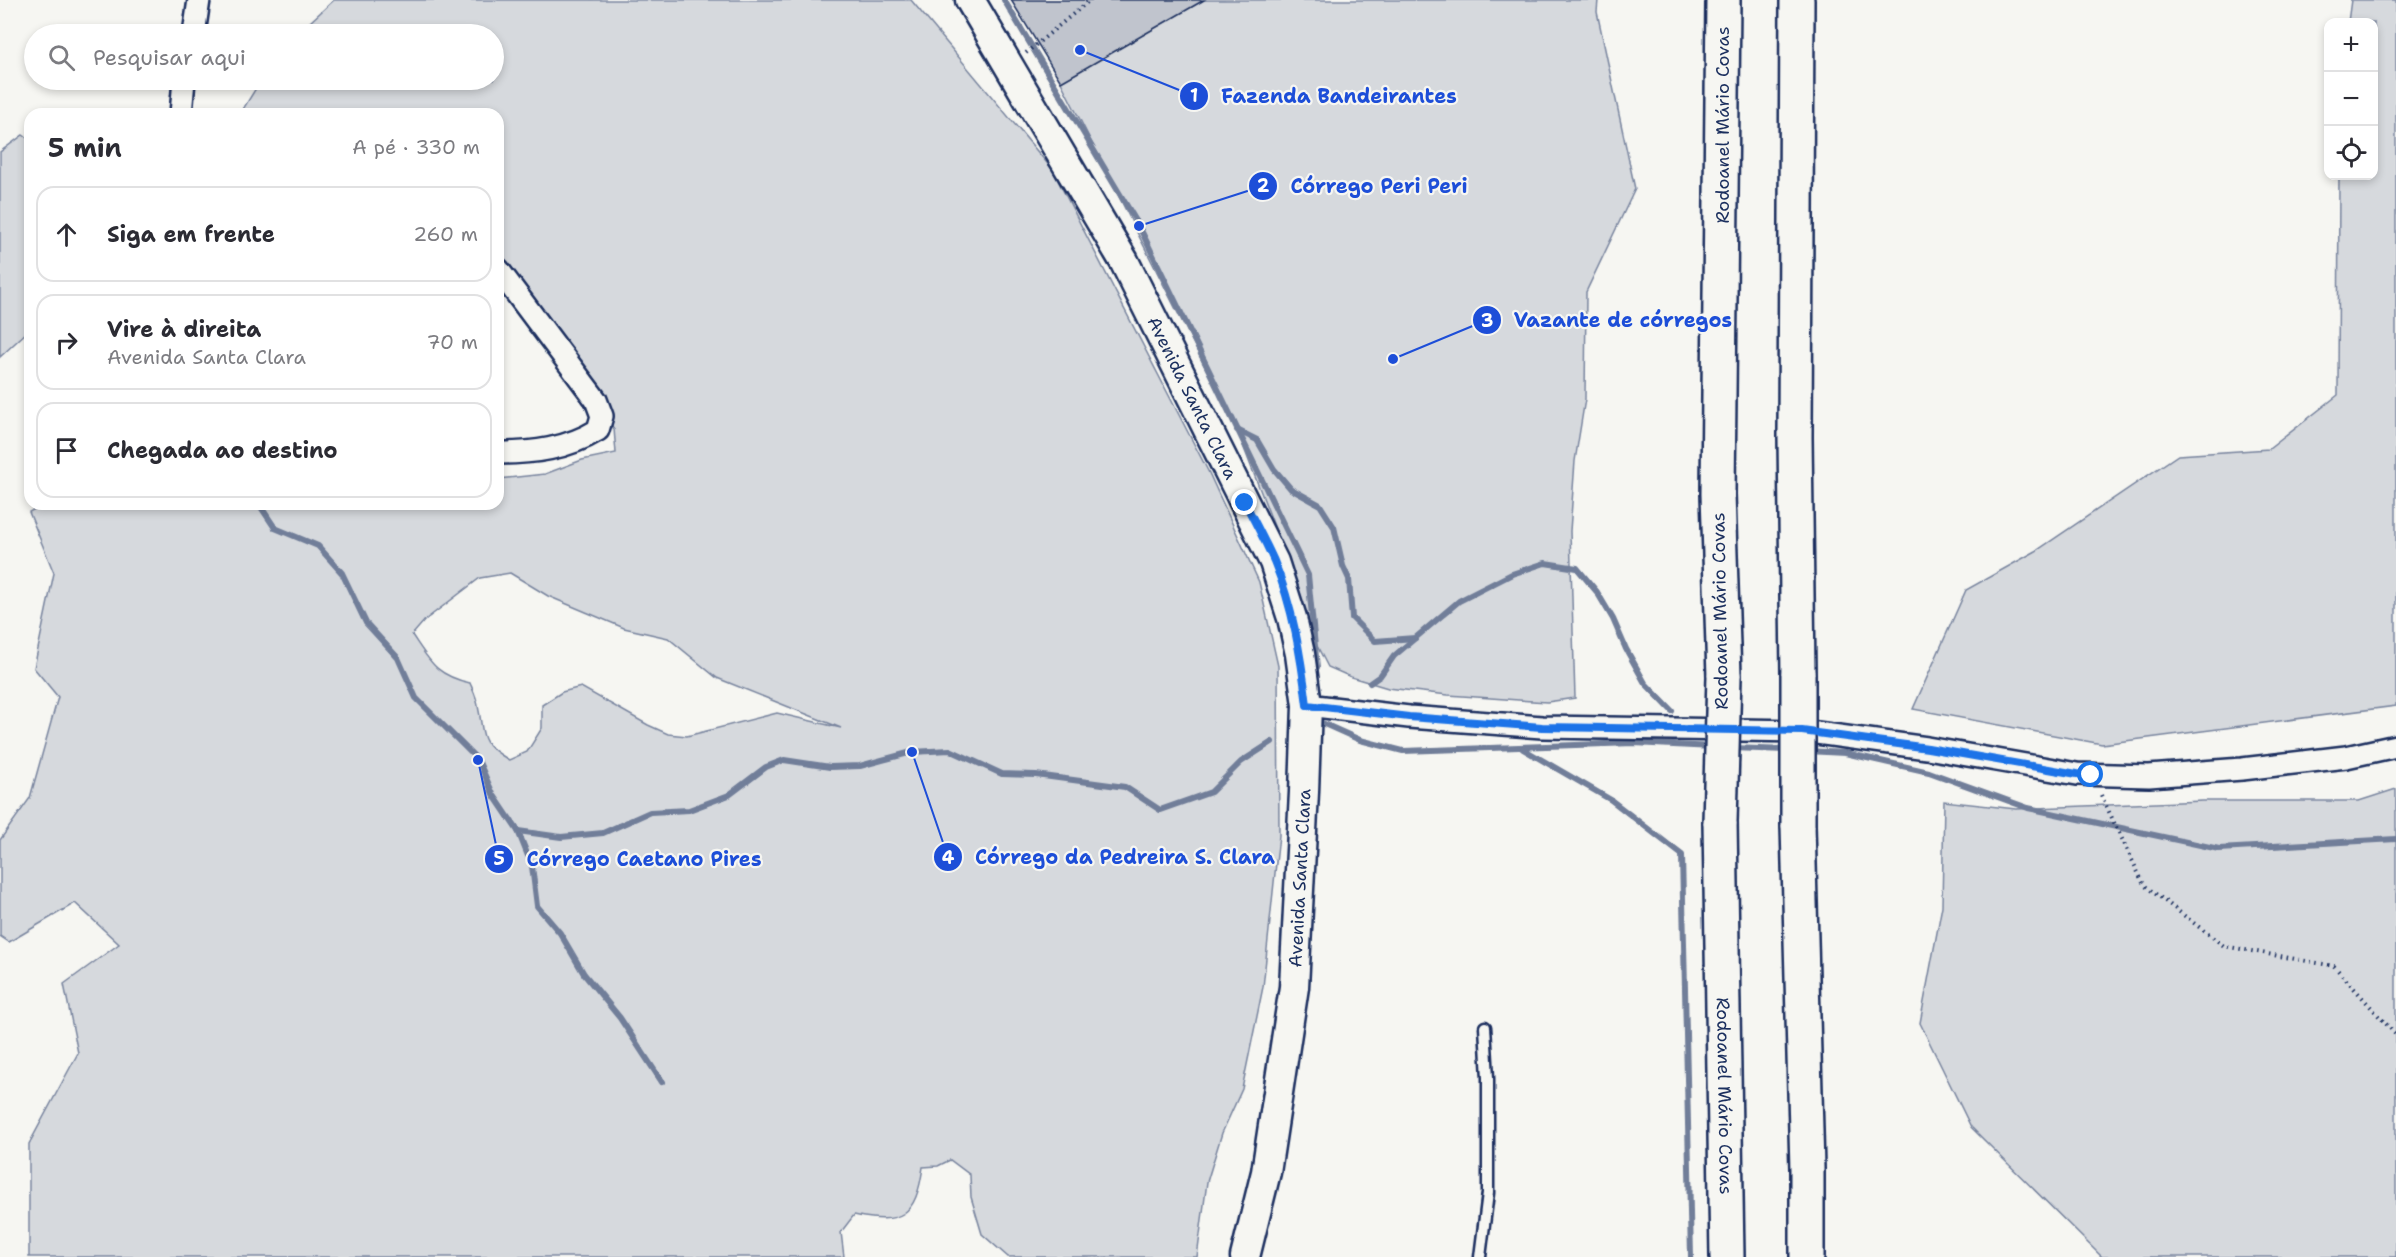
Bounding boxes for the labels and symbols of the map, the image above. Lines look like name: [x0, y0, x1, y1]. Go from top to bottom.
street label: Rodoanel Mário Covas: [1711, 26, 1735, 224]
callout: Fazenda Bandeirantes: [1179, 77, 1469, 115]
text: Fazenda Bandeirantes: [1221, 83, 1457, 109]
text: 1: [1190, 84, 1198, 108]
callout: Córrego Peri Peri: [1248, 167, 1479, 205]
text: Córrego Peri Peri: [1290, 173, 1468, 199]
text: 2: [1257, 174, 1270, 198]
callout: Vazante de córregos: [1472, 301, 1744, 339]
text: Vazante de córregos: [1514, 307, 1732, 333]
text: 3: [1481, 309, 1493, 333]
street label: Avenida Santa Clara: [1142, 312, 1243, 483]
route end: [1231, 489, 1257, 515]
street label: Rodoanel Mário Covas: [1706, 512, 1734, 710]
route start: [2077, 761, 2103, 787]
street label: Avenida Santa Clara: [1283, 788, 1317, 968]
callout: Córrego da Pedreira S. Clara: [933, 838, 1287, 876]
callout: Córrego Caetano Pires: [484, 840, 773, 878]
text: Córrego da Pedreira S. Clara: [975, 844, 1275, 870]
text: Córrego Caetano Pires: [527, 846, 761, 872]
text: 4: [942, 846, 955, 870]
text: 5: [493, 847, 505, 871]
street label: Rodoanel Mário Covas: [1711, 997, 1738, 1195]

